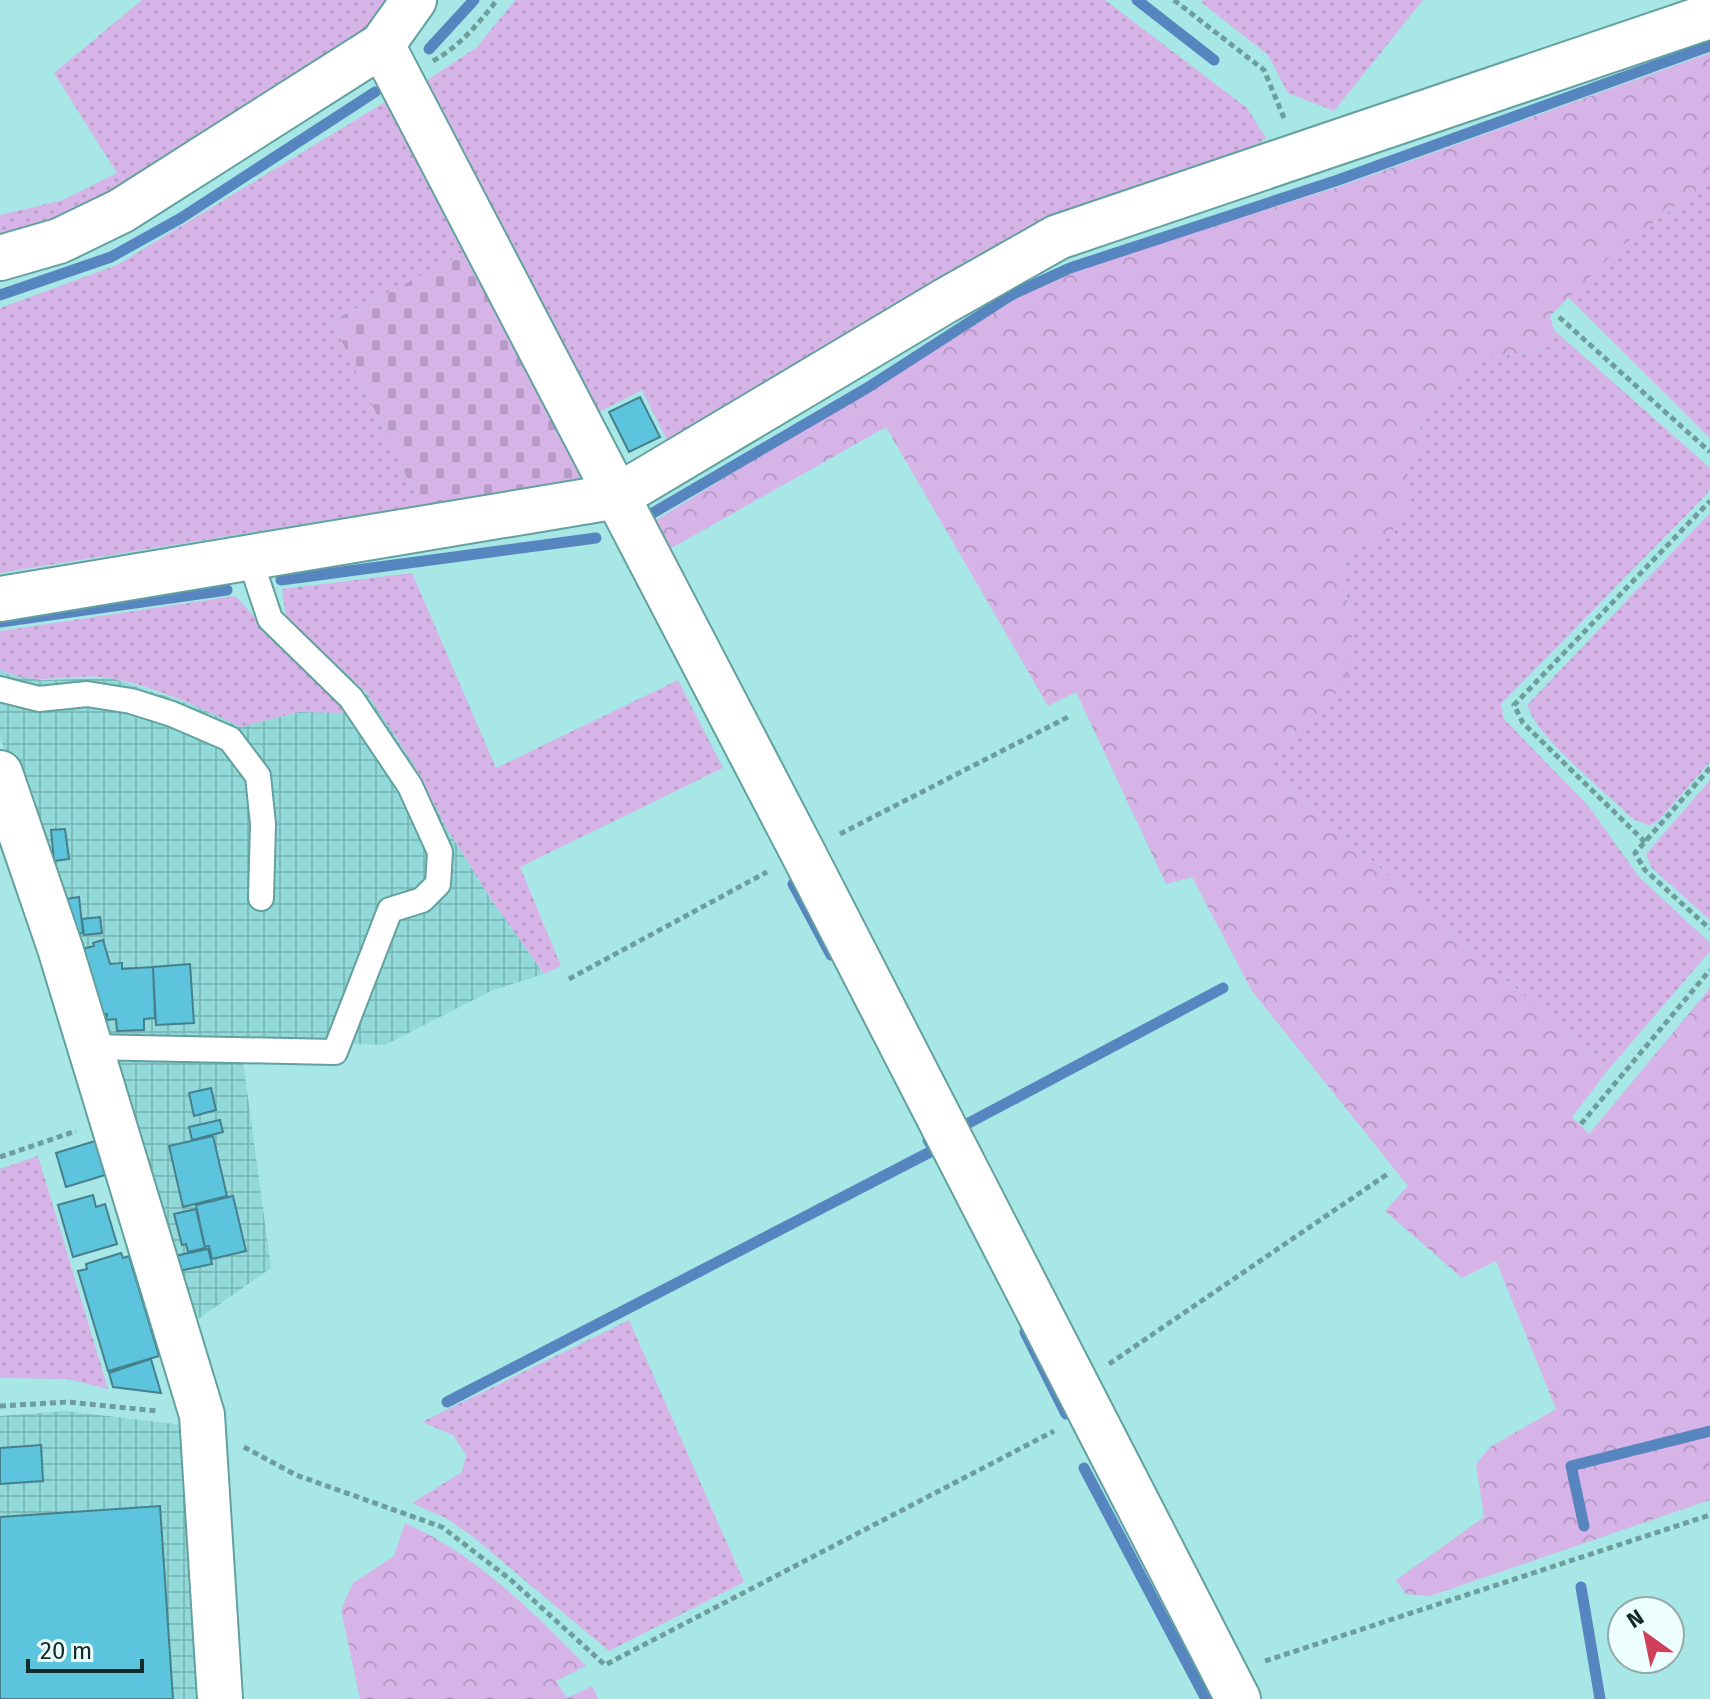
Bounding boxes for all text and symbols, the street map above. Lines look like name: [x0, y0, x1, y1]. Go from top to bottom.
north arrow: [1606, 1595, 1686, 1675]
text: N: [1622, 1603, 1649, 1634]
scale bar: [28, 1623, 142, 1673]
text: 20 m: [40, 1637, 92, 1665]

